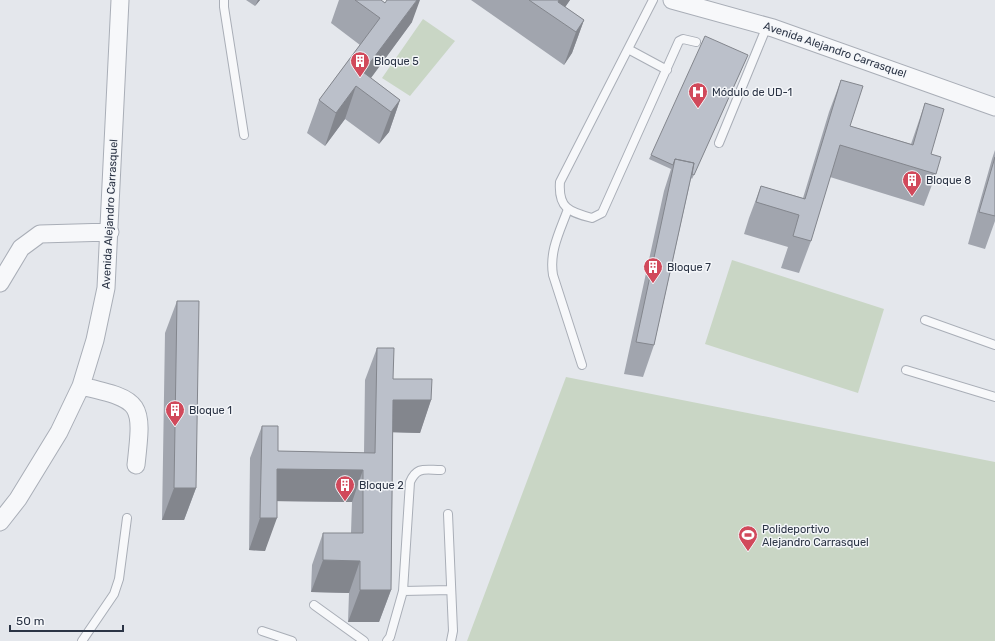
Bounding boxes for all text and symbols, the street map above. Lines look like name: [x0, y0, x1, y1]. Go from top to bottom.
street label: Avenida Alejandro Carrasquel: [762, 19, 908, 81]
building icon: Bloque 5: [349, 50, 371, 78]
place label: Bloque 5: [374, 55, 419, 68]
hospital icon: Módulo de UD-1: [687, 81, 709, 109]
place label: Módulo de UD-1: [712, 86, 792, 99]
street label: Avenida Alejandro Carrasquel: [100, 139, 120, 289]
building icon: Bloque 8: [901, 169, 923, 197]
place label: Bloque 8: [926, 174, 971, 187]
building icon: Bloque 7: [642, 256, 664, 284]
place label: Bloque 7: [667, 261, 711, 274]
building icon: Bloque 1: [164, 399, 186, 427]
place label: Bloque 1: [189, 404, 232, 417]
building icon: Bloque 2: [334, 474, 356, 502]
place label: Bloque 2: [359, 479, 404, 492]
place label: Polideportivo Alejandro Carrasquel: [762, 523, 869, 549]
sports icon: Polideportivo Alejandro Carrasquel: [737, 524, 759, 552]
scale bar: [10, 607, 123, 633]
text: 50 m: [16, 614, 44, 628]

